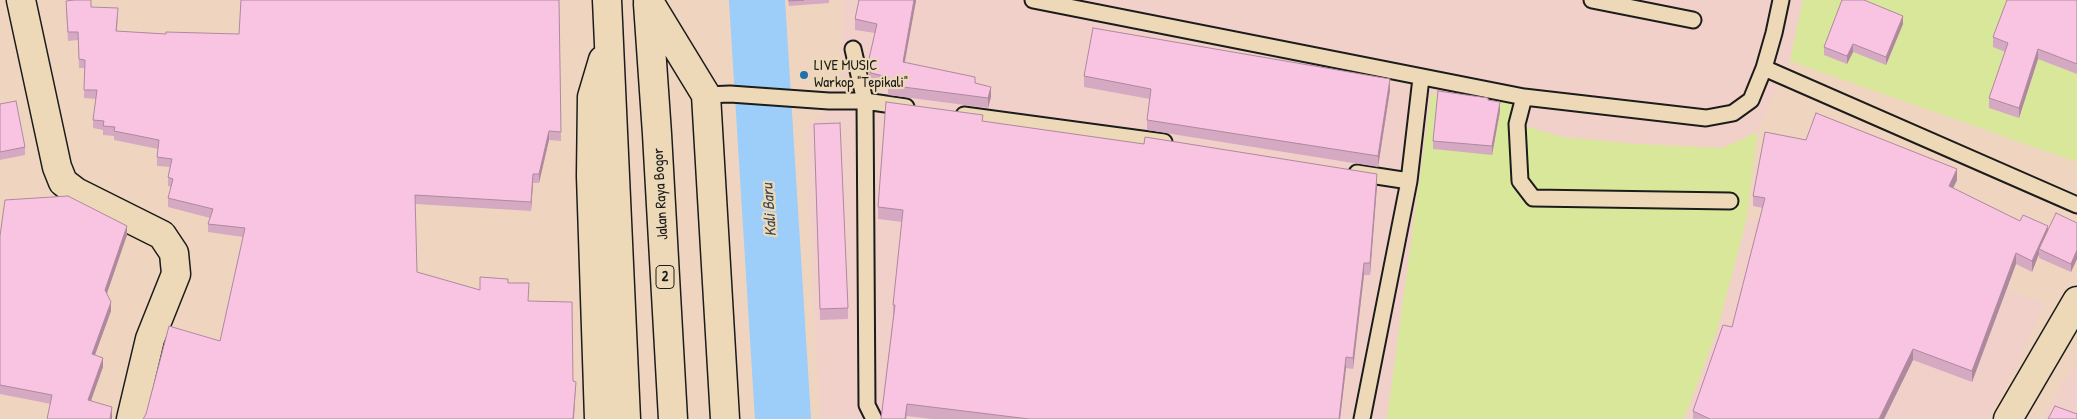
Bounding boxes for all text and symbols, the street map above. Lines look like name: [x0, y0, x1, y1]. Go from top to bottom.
place label: LIVE MUSIC Warkop "Tepikali": [814, 57, 908, 92]
marker: LIVE MUSIC Warkop "Tepikali": [798, 69, 810, 81]
street label: Jalan Raya Bogor: [650, 148, 672, 240]
water label: Kali Baru: [759, 183, 781, 237]
road number: 2: [656, 266, 674, 288]

